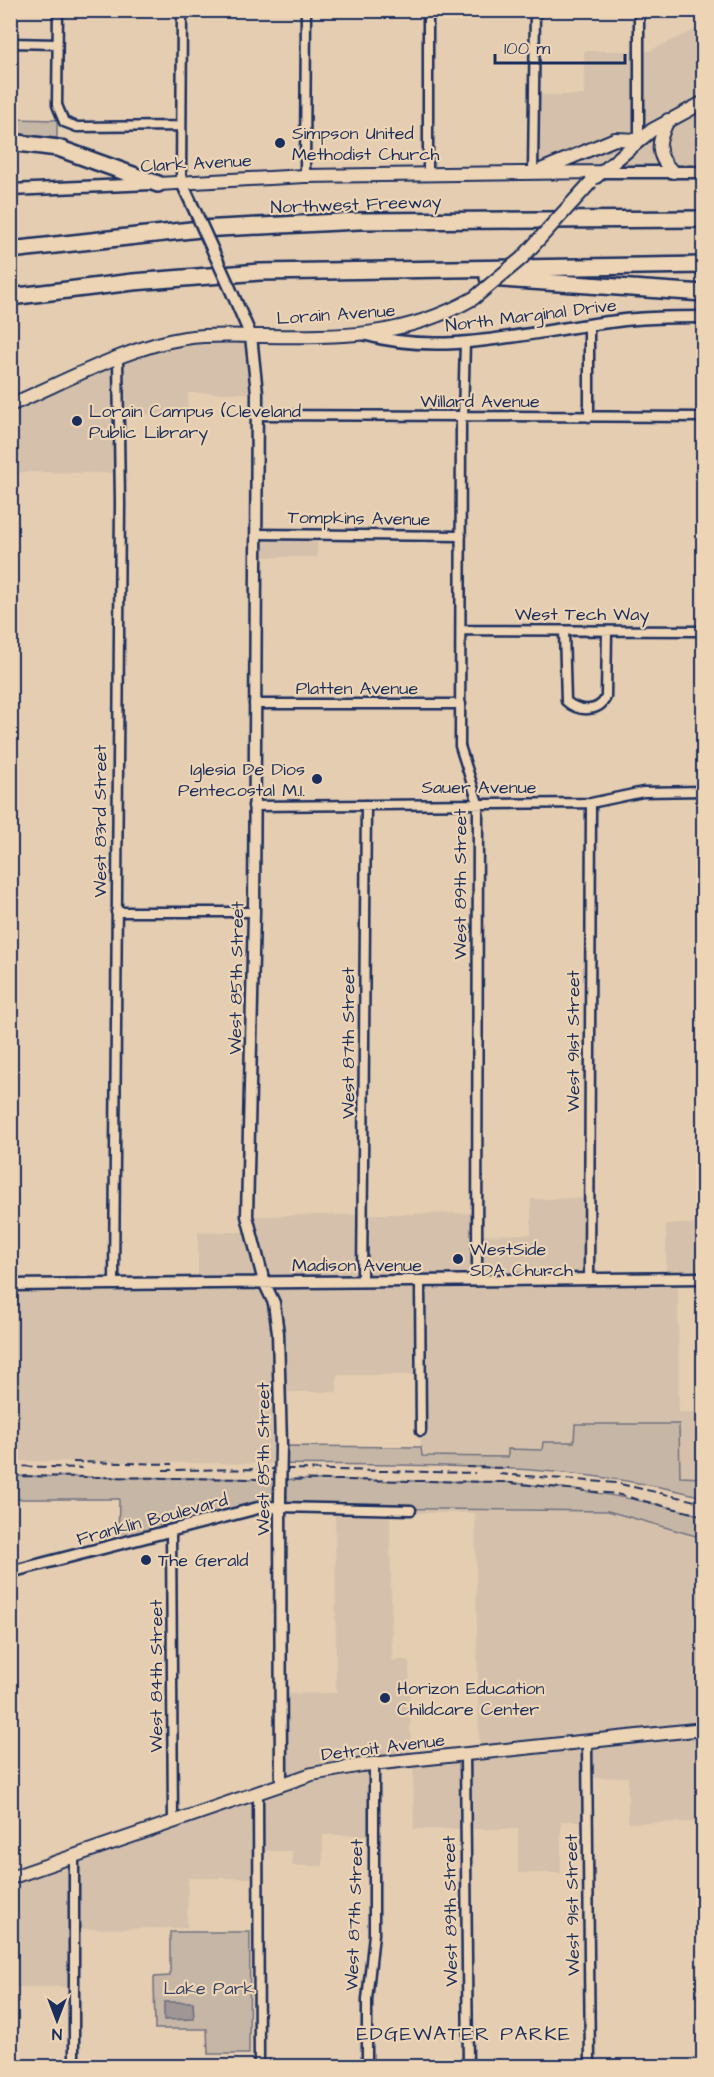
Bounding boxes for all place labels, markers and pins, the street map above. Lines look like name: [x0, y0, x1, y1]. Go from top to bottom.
place label: Simpson United Methodist Church: [292, 121, 440, 167]
marker: Simpson United Methodist Church: [273, 136, 287, 150]
place label: Lorain Campus (Cleveland Public Library: [89, 399, 301, 446]
marker: Lorain Campus (Cleveland Public Library: [70, 414, 84, 428]
place label: Iglesia De Dios Pentecostal M.I.: [178, 757, 305, 803]
marker: Iglesia De Dios Pentecostal M.I.: [310, 772, 324, 786]
place label: WestSide SDA Church: [470, 1237, 573, 1283]
marker: WestSide SDA Church: [451, 1252, 465, 1266]
place label: The Gerald: [158, 1548, 248, 1573]
marker: The Gerald: [139, 1553, 153, 1567]
place label: Horizon Education Childcare Center: [397, 1676, 545, 1722]
marker: Horizon Education Childcare Center: [378, 1691, 392, 1705]

